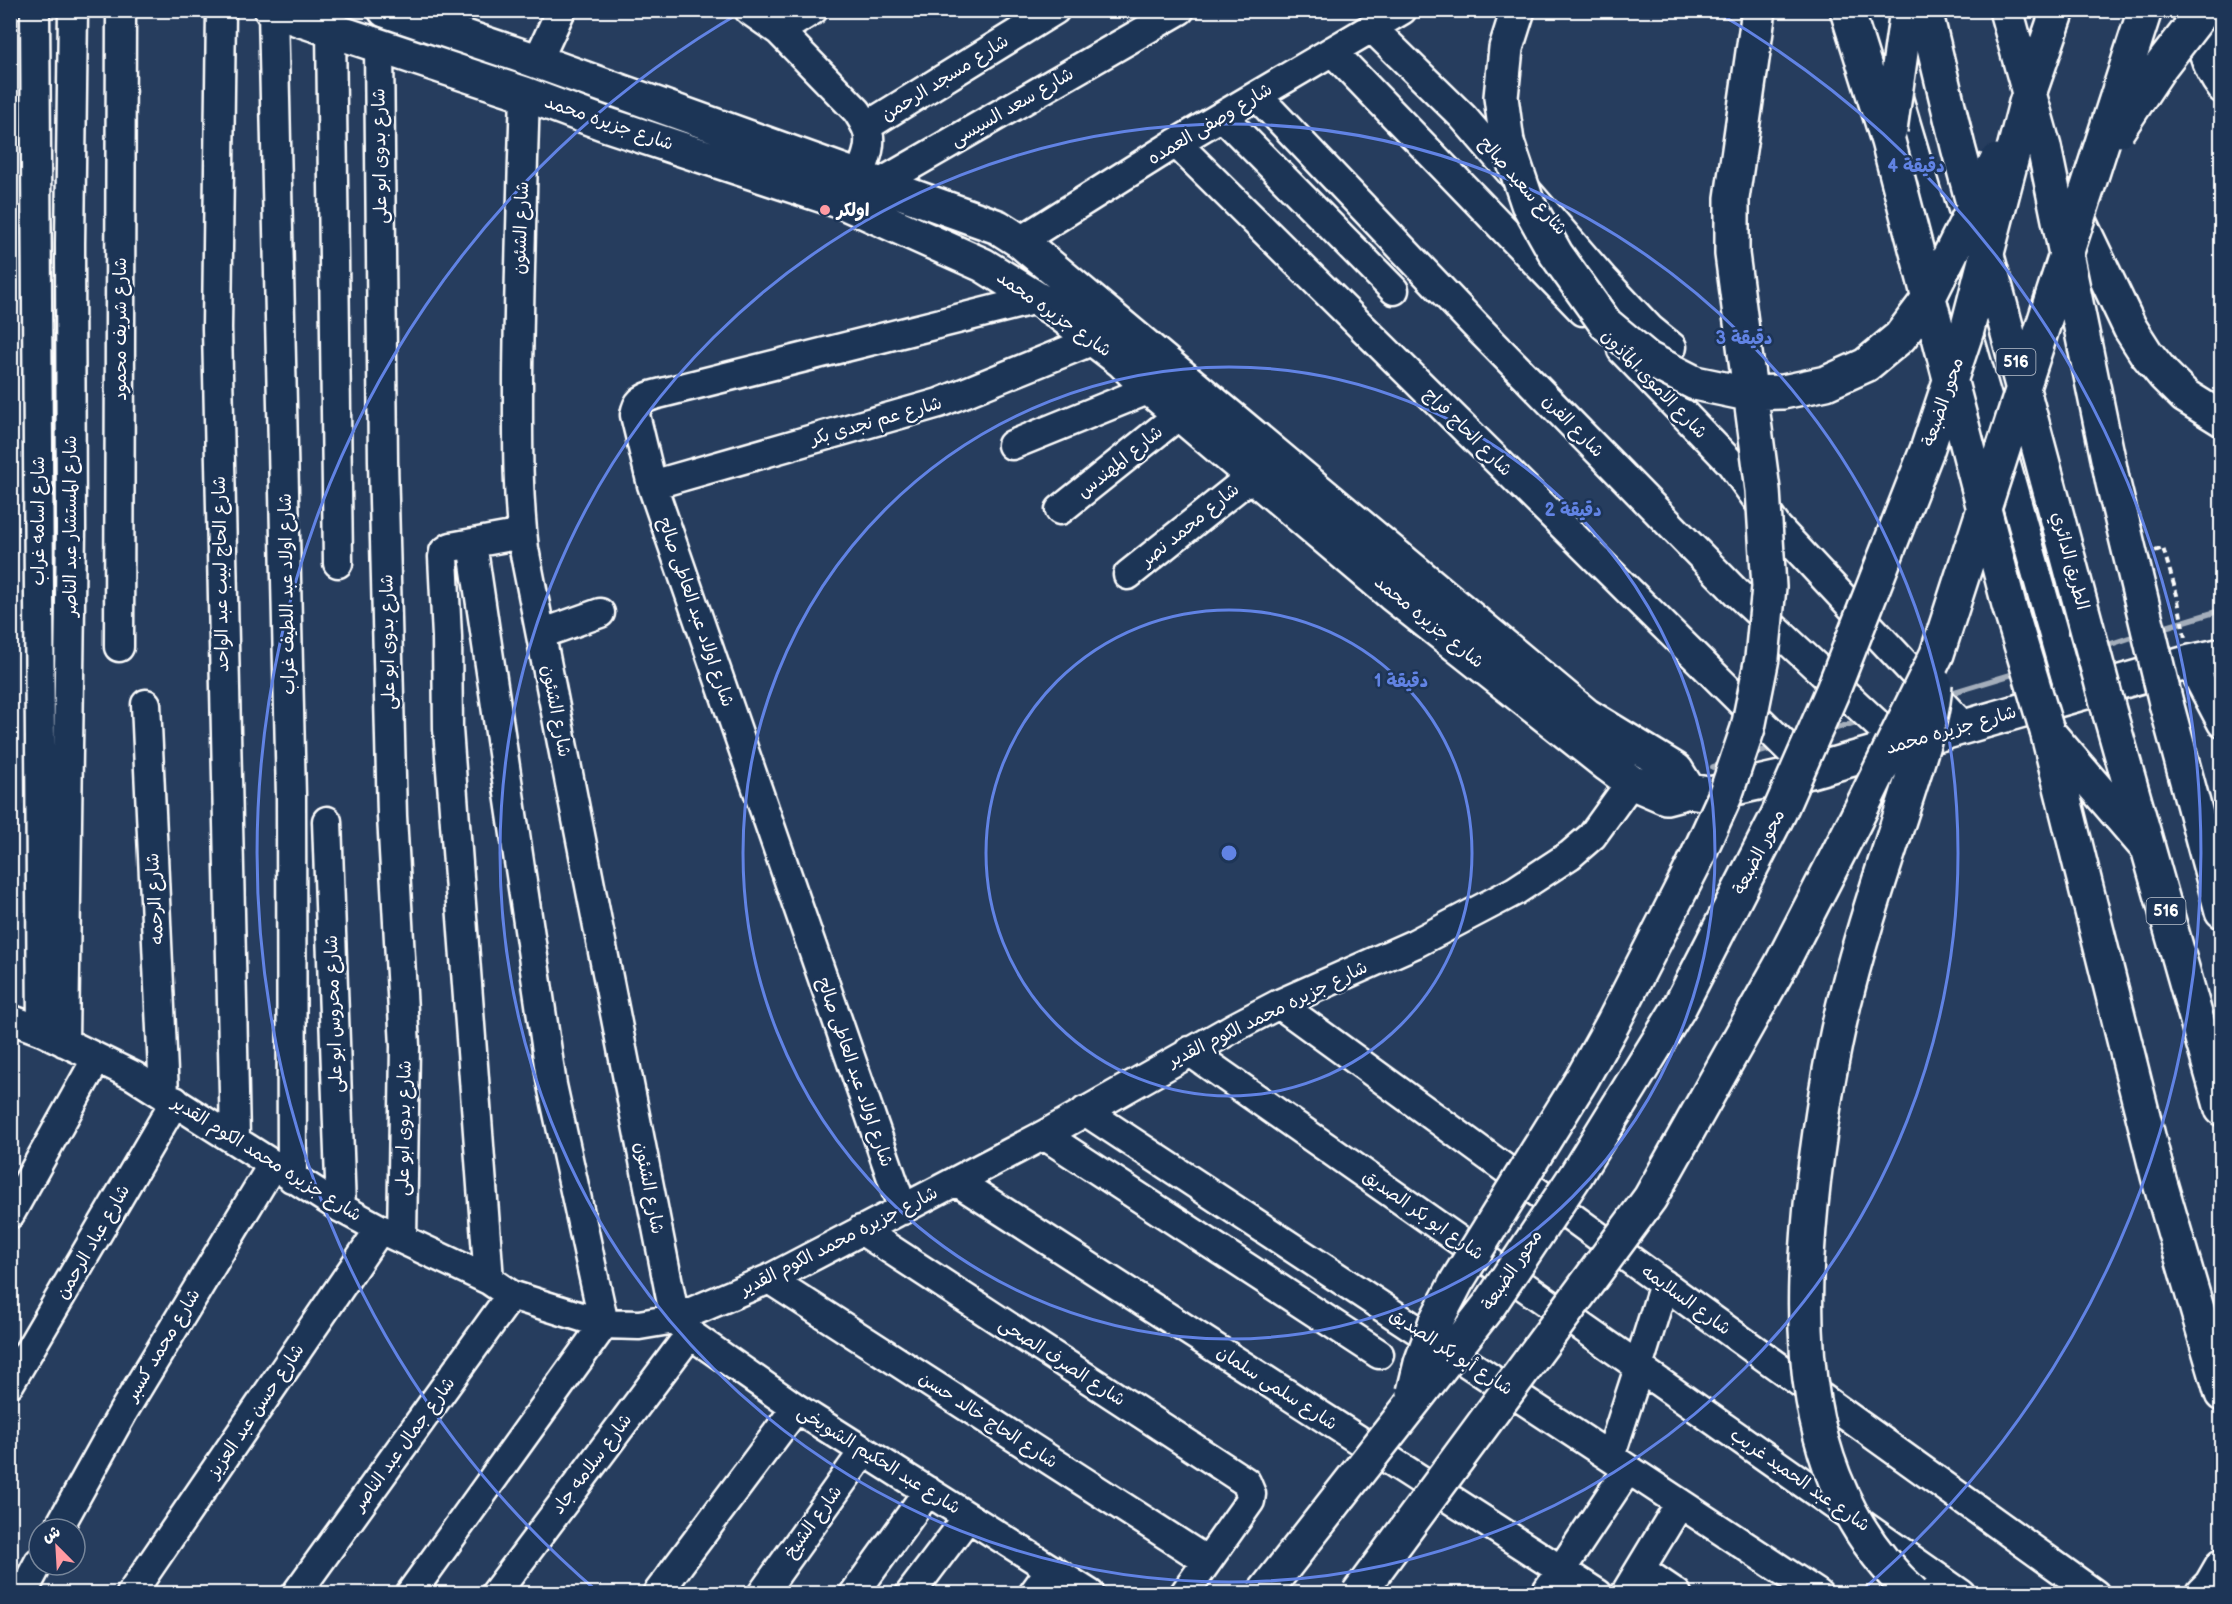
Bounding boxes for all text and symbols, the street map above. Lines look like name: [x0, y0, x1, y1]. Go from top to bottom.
street label: شارع مسجد الرحمن: [877, 30, 1013, 126]
street label: شارع سعد السيسى: [947, 63, 1078, 152]
street label: شارع وصفى العمده: [1144, 79, 1276, 170]
street label: شارع بدوى ابو على: [368, 88, 393, 224]
street label: شارع جزيره محمد: [541, 91, 676, 156]
street label: شارع سعيد صالح: [1474, 133, 1571, 240]
text: 4 دقيقة: [1888, 156, 1945, 177]
street label: شارع الشئون: [509, 181, 534, 275]
place label: اولكر: [835, 200, 870, 221]
marker: اولكر: [818, 203, 832, 217]
street label: شارع شريف محمود: [110, 257, 132, 401]
street label: شارع جزيره محمد: [992, 267, 1115, 362]
street label: شارع الاموى المأذون: [1596, 325, 1711, 444]
text: 3 دقيقة: [1716, 328, 1772, 349]
road number: 516: [1996, 349, 2036, 375]
street label: محور الضبعة: [1918, 355, 1968, 449]
street label: شارع الحاج فراج: [1419, 383, 1517, 481]
street label: شارع الفرن: [1537, 390, 1608, 462]
street label: شارع عم نجدى بكر: [806, 392, 945, 453]
street label: شارع المهندس: [1073, 421, 1167, 504]
street label: شارع المستشار عبد الناصر: [60, 435, 82, 619]
street label: شارع اسامه غراب: [28, 456, 50, 586]
street label: شارع الحاج لبيب عبد الواحد: [209, 476, 234, 672]
street label: شارع محمد نصر: [1135, 479, 1244, 573]
street label: شارع اولاد عبد اللطيف غراب: [275, 493, 300, 695]
text: 2 دقيقة: [1544, 500, 1602, 521]
street label: الطريق الدائري: [2045, 510, 2093, 613]
street label: شارع اولاد عبد العاطى صالح: [653, 515, 738, 710]
street label: شارع جزيره محمد: [1369, 571, 1488, 673]
street label: شارع بدوى ابو على: [376, 574, 401, 710]
street label: شارع الشئون: [536, 663, 575, 759]
text: 1 دقيقة: [1374, 671, 1428, 692]
street label: شارع جزيره محمد: [1883, 701, 2019, 760]
street label: محور الضبعة: [1729, 806, 1789, 898]
centre of rings: [1219, 843, 1239, 863]
street label: شارع الرحمه: [142, 852, 169, 946]
road number: 516: [2146, 898, 2186, 924]
street label: شارع محروس ابو على: [321, 935, 348, 1093]
street label: شارع جزيره محمد الكوم القدير: [1163, 957, 1372, 1075]
street label: شارع اولاد عبد العاطى صالح: [812, 975, 897, 1170]
street label: شارع بدوى ابو على: [392, 1060, 417, 1196]
street label: شارع جزيره محمد الكوم القدير: [165, 1091, 365, 1228]
street label: شارع الشئون: [629, 1140, 668, 1236]
street label: شارع ابو بكر الصديق: [1358, 1165, 1487, 1265]
street label: شارع عباد الرحمن: [52, 1181, 135, 1304]
street label: شارع جزيره محمد الكوم القدير: [735, 1182, 943, 1304]
street label: محور الضبعة: [1477, 1226, 1547, 1314]
street label: شارع السلايمه: [1637, 1260, 1735, 1340]
street label: شارع محمد كسبر: [120, 1285, 206, 1407]
street label: شارع أبو بكر الصديق: [1385, 1304, 1517, 1401]
street label: شارع الصرف الصحى: [994, 1313, 1129, 1411]
street label: شارع حسن عبد العزيز: [202, 1340, 309, 1484]
street label: شارع سلمى سلمان: [1212, 1341, 1341, 1436]
street label: شارع الحاج خالد حسن: [914, 1367, 1061, 1474]
street label: شارع جمال عبد الناصر: [347, 1373, 460, 1517]
street label: شارع عبد الحكيم الشويخى: [792, 1401, 964, 1521]
street label: شارع سلامه جاد: [548, 1410, 637, 1519]
street label: شارع عبد الحميد غريب: [1726, 1424, 1874, 1537]
street label: شارع الشيخ: [780, 1482, 847, 1563]
north arrow: [27, 1517, 87, 1577]
text: ش: [40, 1522, 63, 1547]

